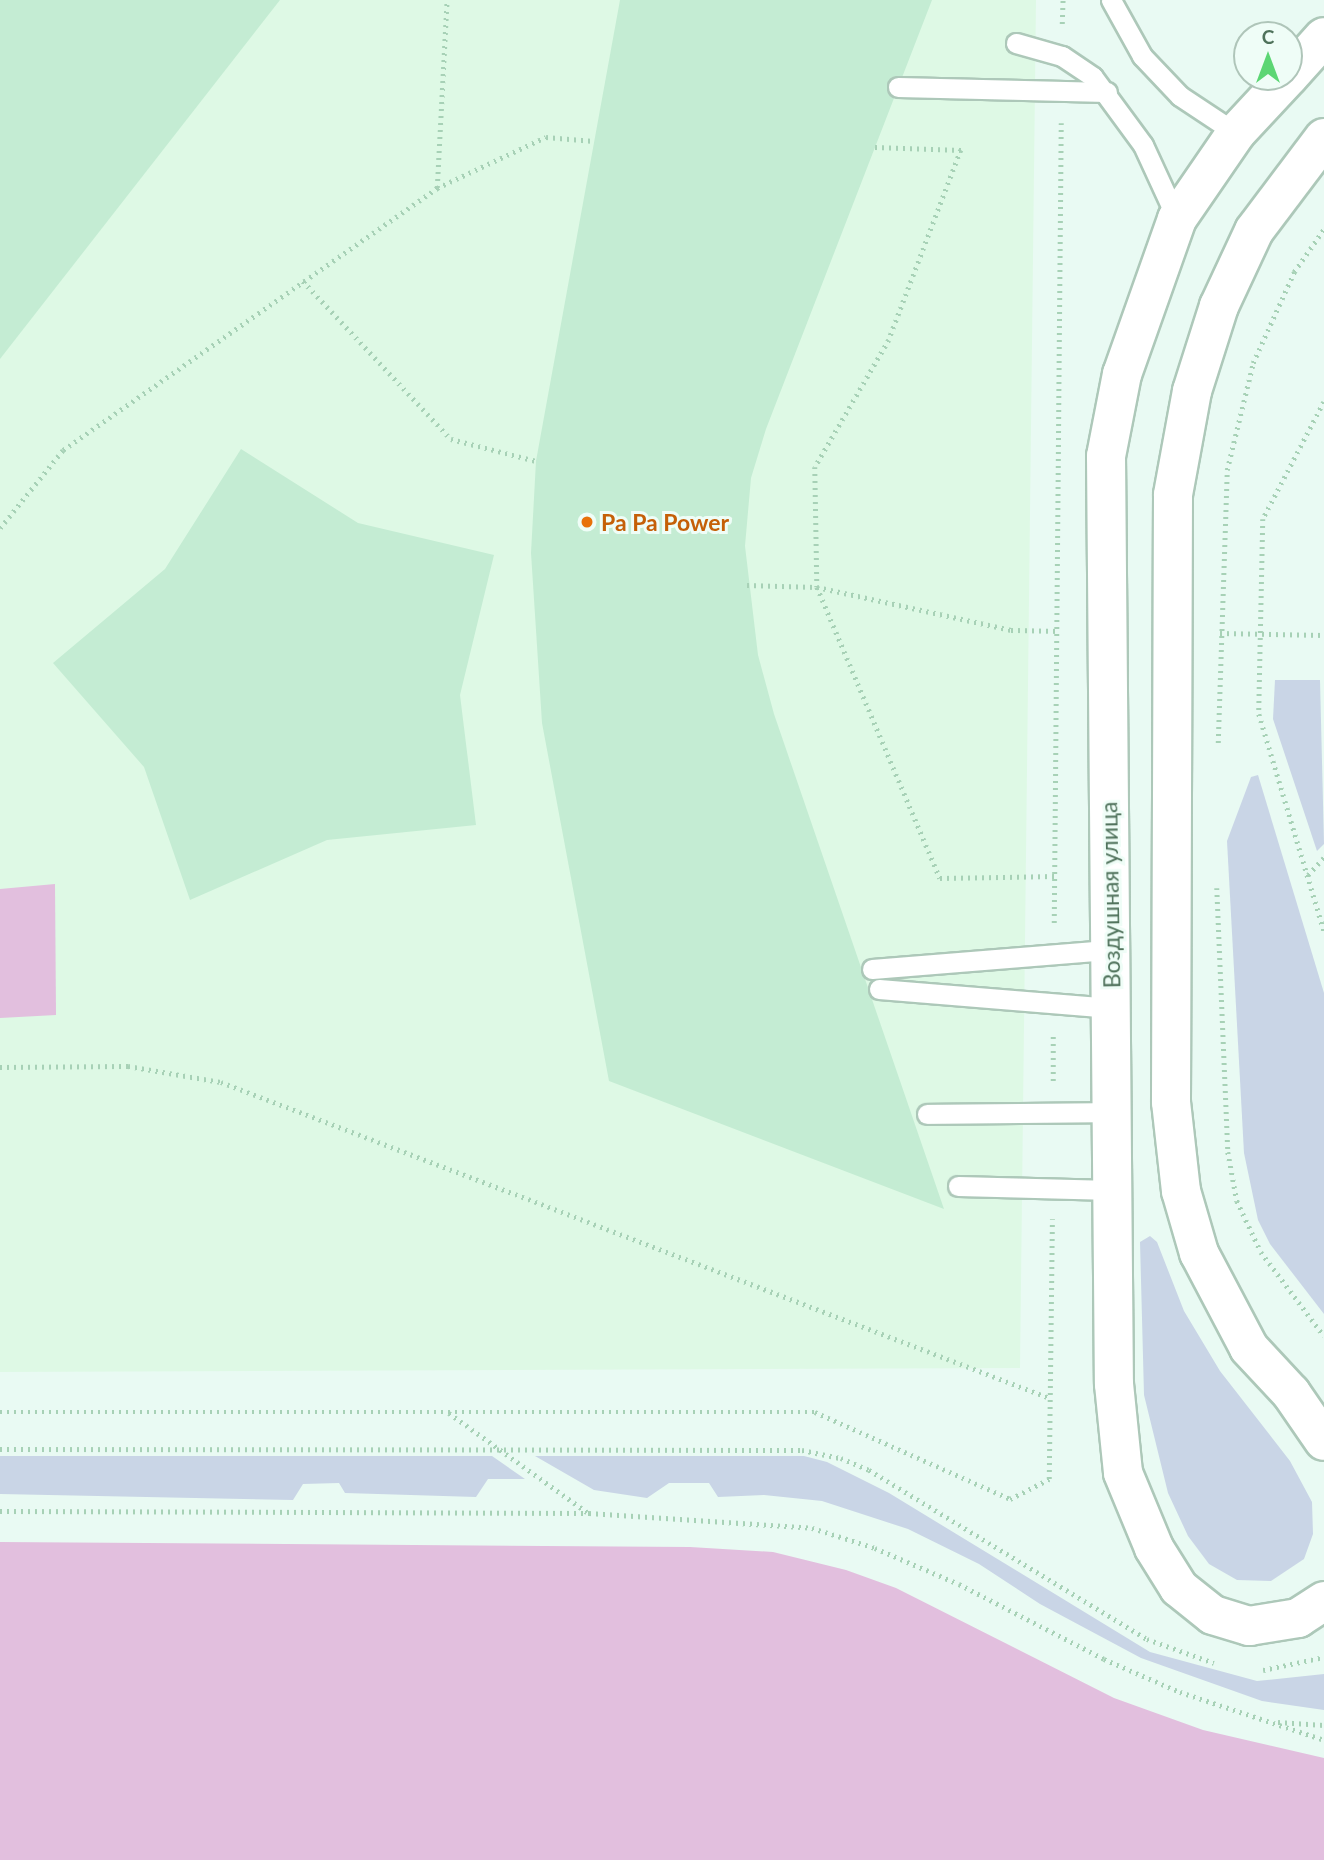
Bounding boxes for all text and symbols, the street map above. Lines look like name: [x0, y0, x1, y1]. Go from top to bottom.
north arrow: [1233, 21, 1303, 91]
text: С: [1262, 25, 1274, 48]
place label: Pa Pa Power: [601, 508, 729, 536]
marker: Pa Pa Power: [579, 514, 595, 530]
street label: Воздушная улица: [1095, 801, 1125, 989]

